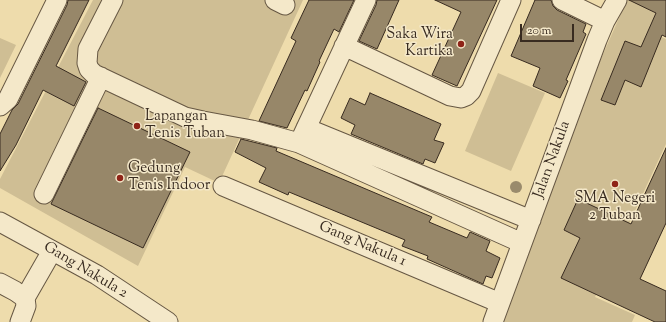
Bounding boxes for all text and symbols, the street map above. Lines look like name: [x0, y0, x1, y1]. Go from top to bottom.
scale bar: [522, 16, 576, 42]
text: 20 m: [527, 22, 551, 40]
place label: Saka Wira Kartika: [386, 26, 453, 61]
marker: Saka Wira Kartika: [456, 39, 466, 49]
place label: Lapangan Tenis Tuban: [145, 108, 225, 143]
street label: Jalan Nakula: [531, 119, 575, 201]
marker: Lapangan Tenis Tuban: [132, 121, 142, 131]
place label: Gedung Tenis Indoor: [128, 160, 210, 195]
marker: Gedung Tenis Indoor: [115, 173, 125, 183]
marker: SMA Negeri 2 Tuban: [610, 179, 620, 189]
place label: SMA Negeri 2 Tuban: [575, 190, 655, 225]
street label: Gang Nakula 1: [316, 219, 408, 271]
street label: Gang Nakula 2: [40, 239, 130, 303]

